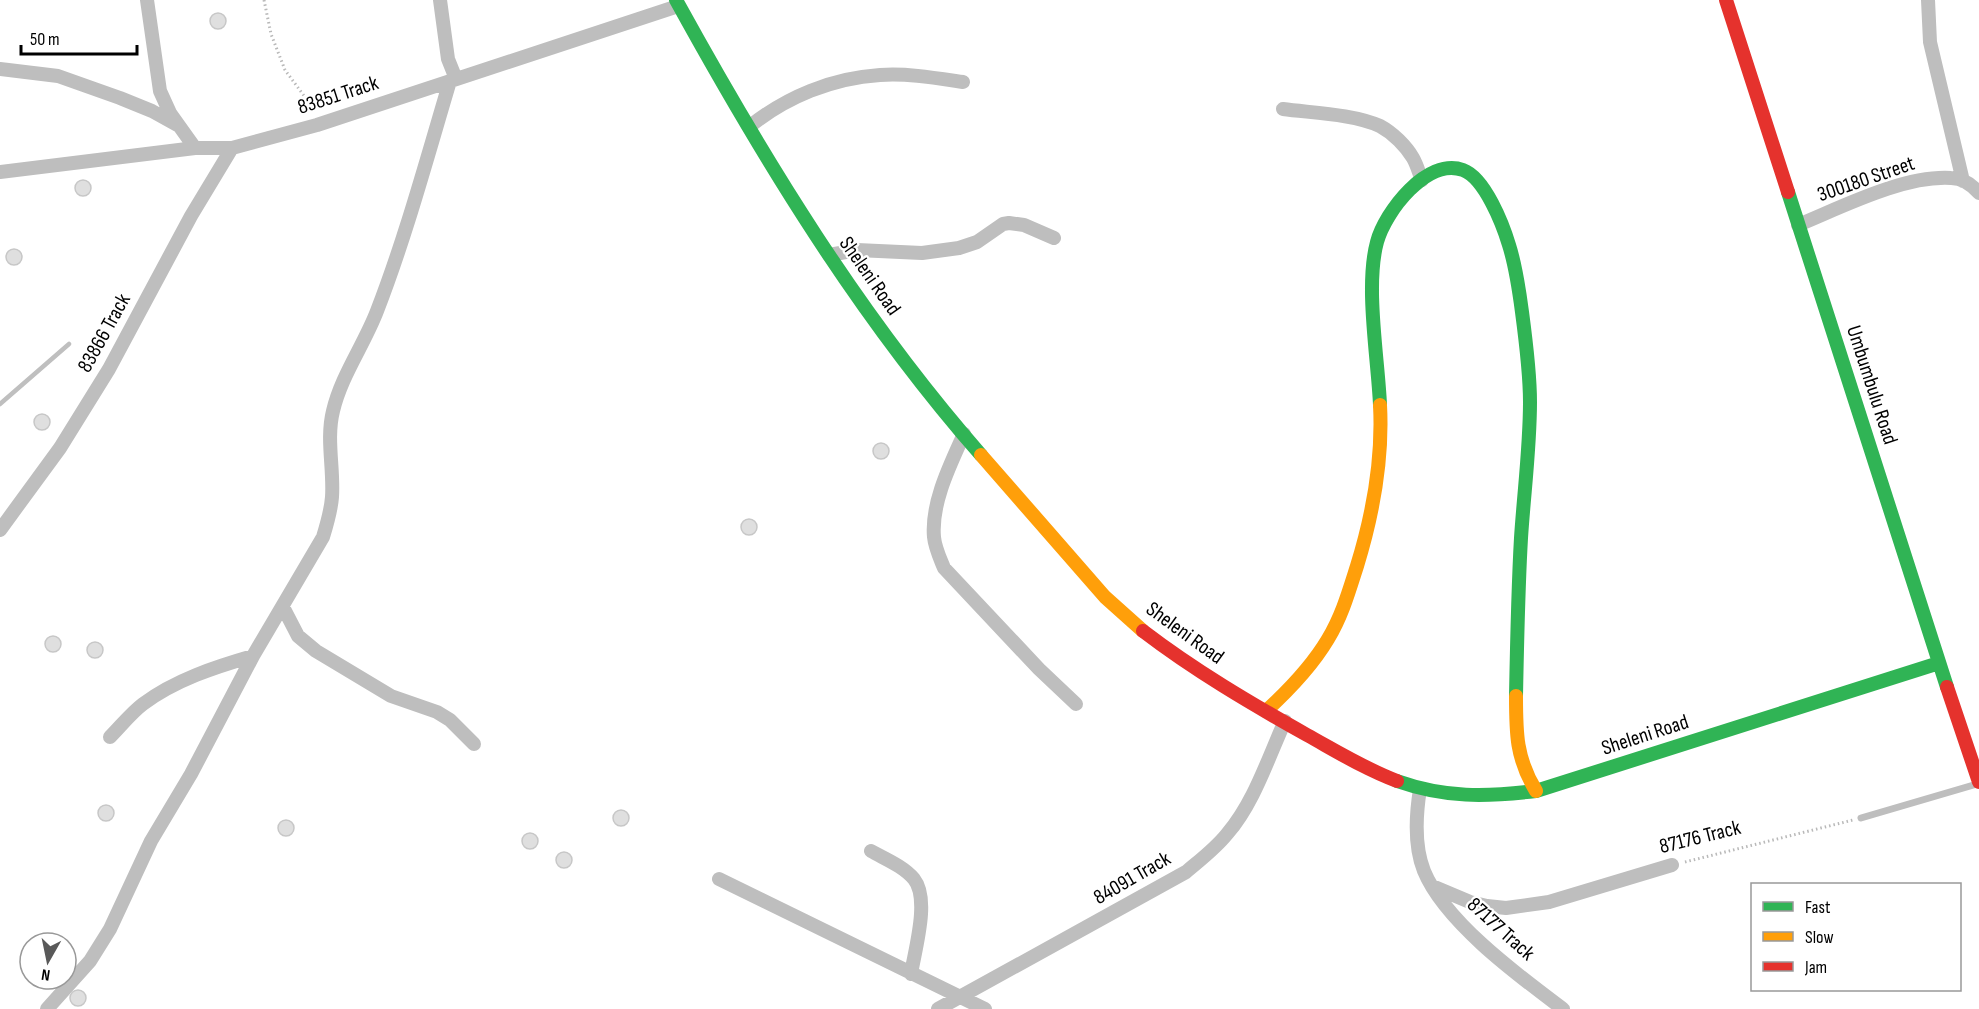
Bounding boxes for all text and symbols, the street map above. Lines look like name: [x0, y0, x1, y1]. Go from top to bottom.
scale bar: [21, 18, 136, 56]
text: 50 m: [30, 29, 60, 50]
street label: 83851 Track: [294, 70, 382, 120]
street label: 300180 Street: [1814, 151, 1918, 207]
street label: Sheleni Road: [834, 232, 906, 320]
street label: 83866 Track: [72, 289, 136, 377]
street label: Umbumbulu Road: [1841, 322, 1903, 448]
street label: Sheleni Road: [1141, 596, 1229, 670]
street label: Sheleni Road: [1598, 709, 1692, 761]
street label: 87176 Track: [1657, 815, 1743, 859]
street label: 84091 Track: [1089, 846, 1175, 910]
legend: [1751, 883, 1961, 991]
street label: 87177 Track: [1462, 892, 1540, 966]
text: Fast: [1805, 897, 1831, 918]
text: Slow: [1805, 927, 1834, 948]
north arrow: [18, 931, 78, 991]
text: Jam: [1804, 957, 1827, 978]
text: N: [40, 964, 52, 984]

